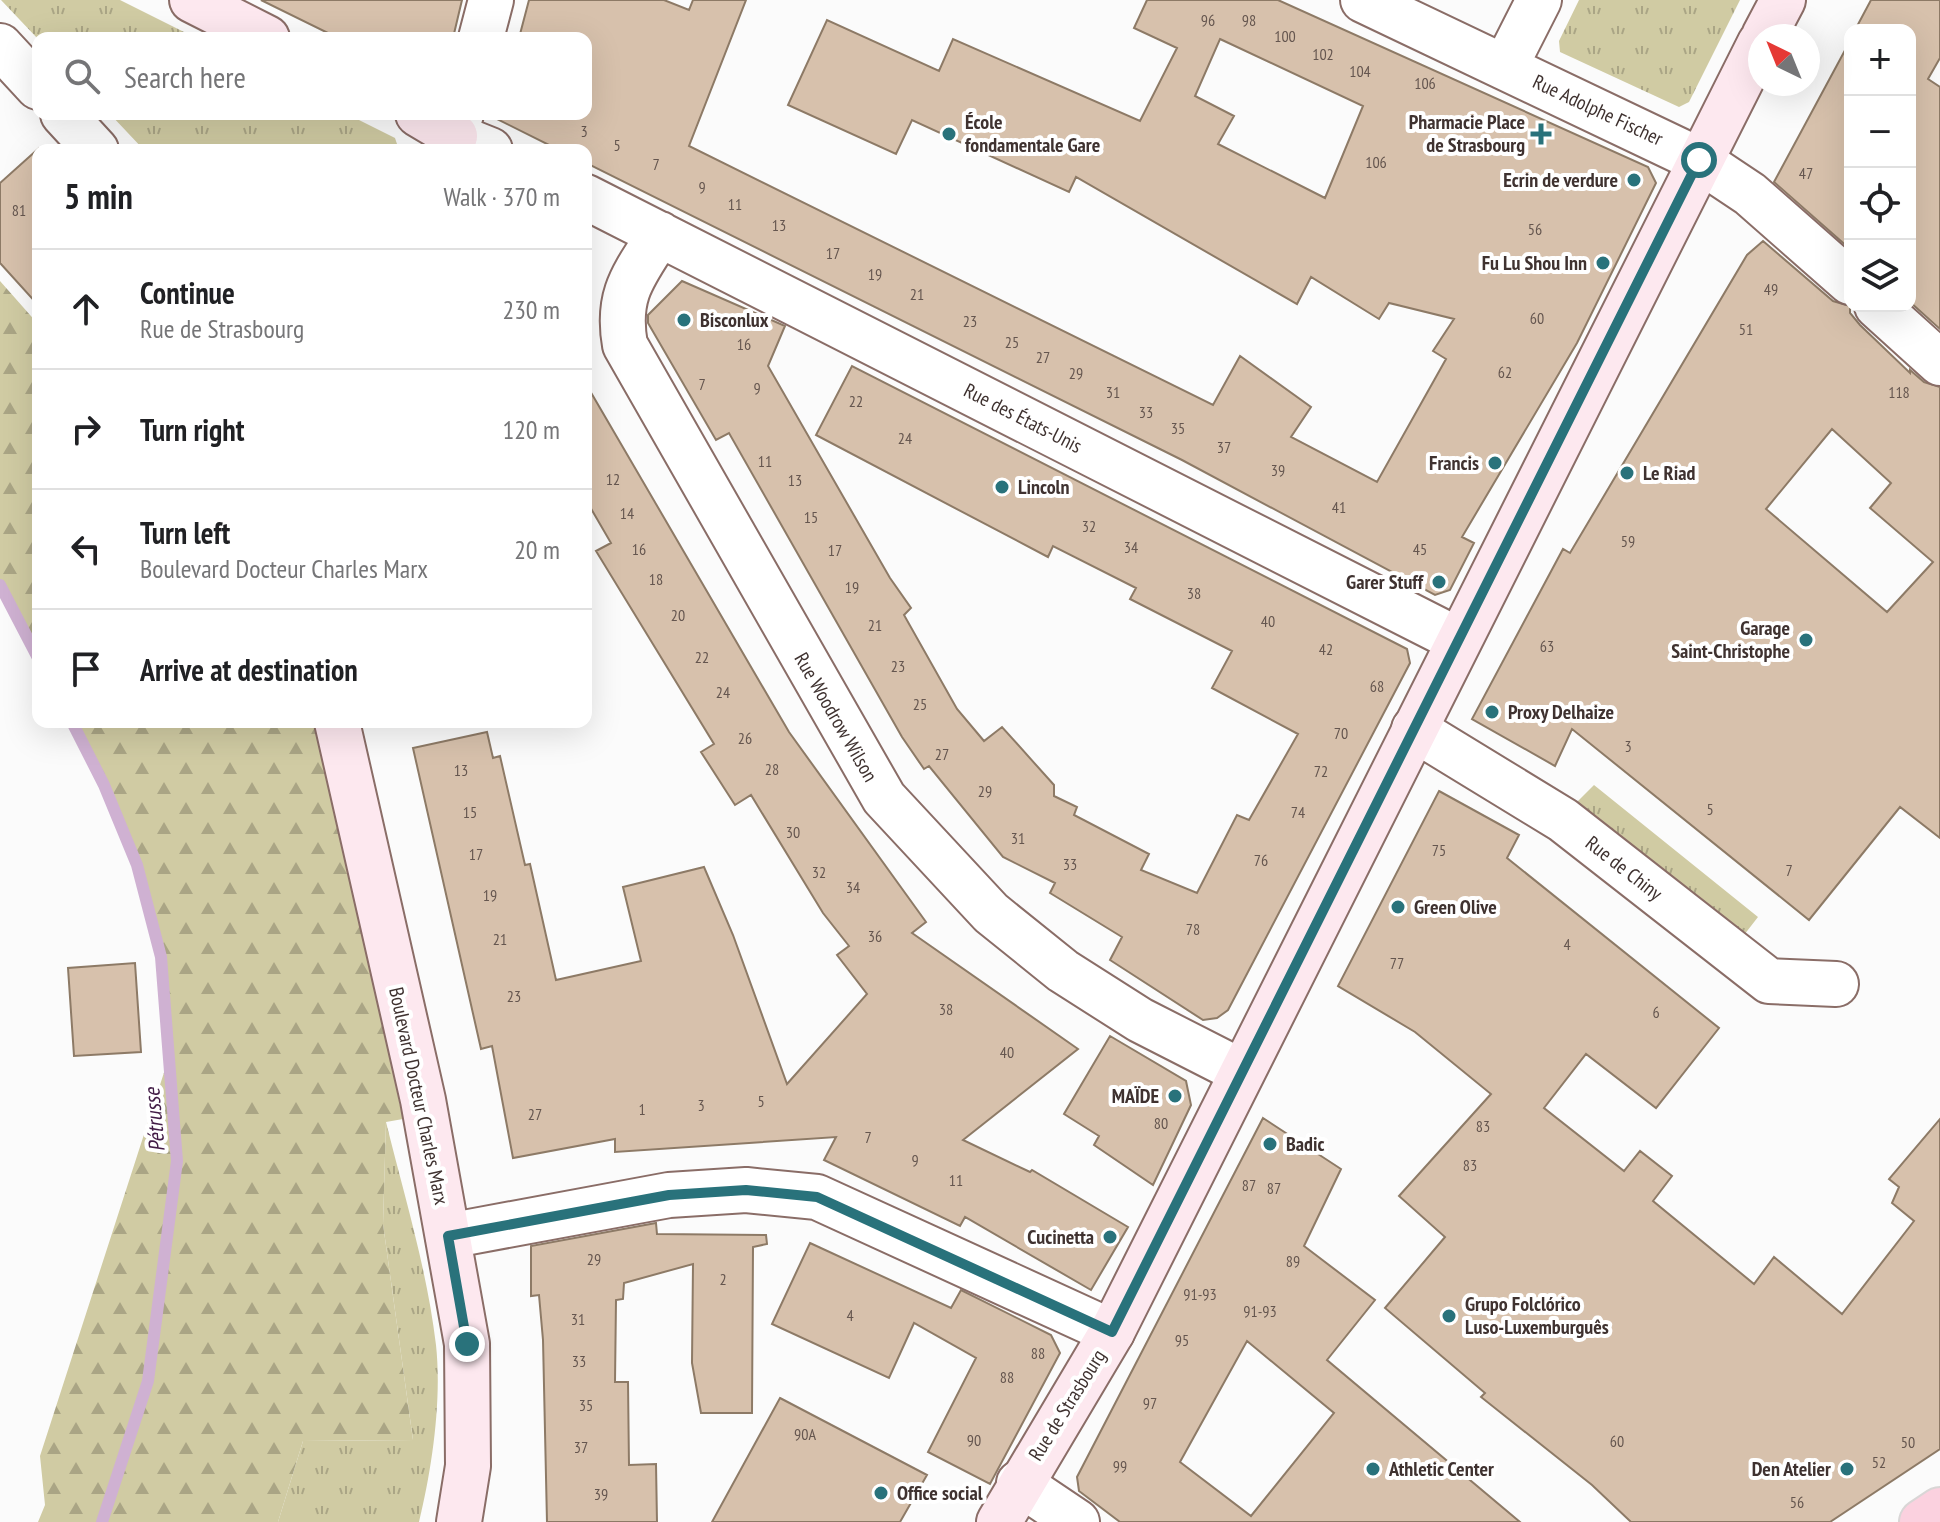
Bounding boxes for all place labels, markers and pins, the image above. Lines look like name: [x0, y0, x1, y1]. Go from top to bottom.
place label: École fondamentale Gare: [965, 109, 1100, 158]
place label: Pharmacie Place de Strasbourg: [1409, 109, 1525, 158]
marker: École fondamentale Gare: [940, 125, 958, 143]
marker: Pharmacie Place de Strasbourg: [1532, 125, 1550, 143]
place label: Ecrin de verdure: [1503, 167, 1618, 193]
marker: Ecrin de verdure: [1625, 171, 1643, 189]
place label: Fu Lu Shou Inn: [1482, 250, 1587, 276]
marker: Fu Lu Shou Inn: [1594, 254, 1612, 272]
place label: Bisconlux: [700, 307, 769, 333]
marker: Bisconlux: [675, 311, 693, 329]
place label: Francis: [1429, 450, 1479, 476]
marker: Francis: [1486, 454, 1504, 472]
place label: Le Riad: [1643, 460, 1695, 486]
marker: Le Riad: [1618, 464, 1636, 482]
place label: Lincoln: [1018, 474, 1069, 500]
marker: Lincoln: [993, 478, 1011, 496]
place label: Garer Stuff: [1346, 569, 1425, 595]
marker: Garer Stuff: [1430, 573, 1448, 591]
place label: Garage Saint-Christophe: [1671, 615, 1790, 664]
marker: Garage Saint-Christophe: [1797, 631, 1815, 649]
place label: Proxy Delhaize: [1508, 699, 1614, 725]
marker: Proxy Delhaize: [1483, 703, 1501, 721]
place label: Green Olive: [1414, 894, 1497, 920]
marker: Green Olive: [1389, 898, 1407, 916]
place label: MAÏDE: [1112, 1083, 1159, 1109]
marker: MAÏDE: [1166, 1087, 1184, 1105]
place label: Badic: [1286, 1131, 1324, 1157]
marker: Badic: [1261, 1135, 1279, 1153]
place label: Cucinetta: [1027, 1224, 1094, 1250]
marker: Cucinetta: [1101, 1228, 1119, 1246]
place label: Grupo Folclórico Luso-Luxemburguês: [1465, 1291, 1609, 1340]
marker: Grupo Folclórico Luso-Luxemburguês: [1440, 1307, 1458, 1325]
place label: Athletic Center: [1388, 1456, 1494, 1482]
place label: Den Atelier: [1752, 1456, 1831, 1482]
marker: Athletic Center: [1364, 1460, 1382, 1478]
marker: Den Atelier: [1838, 1460, 1856, 1478]
place label: Office social: [897, 1480, 983, 1506]
marker: Office social: [872, 1484, 890, 1502]

